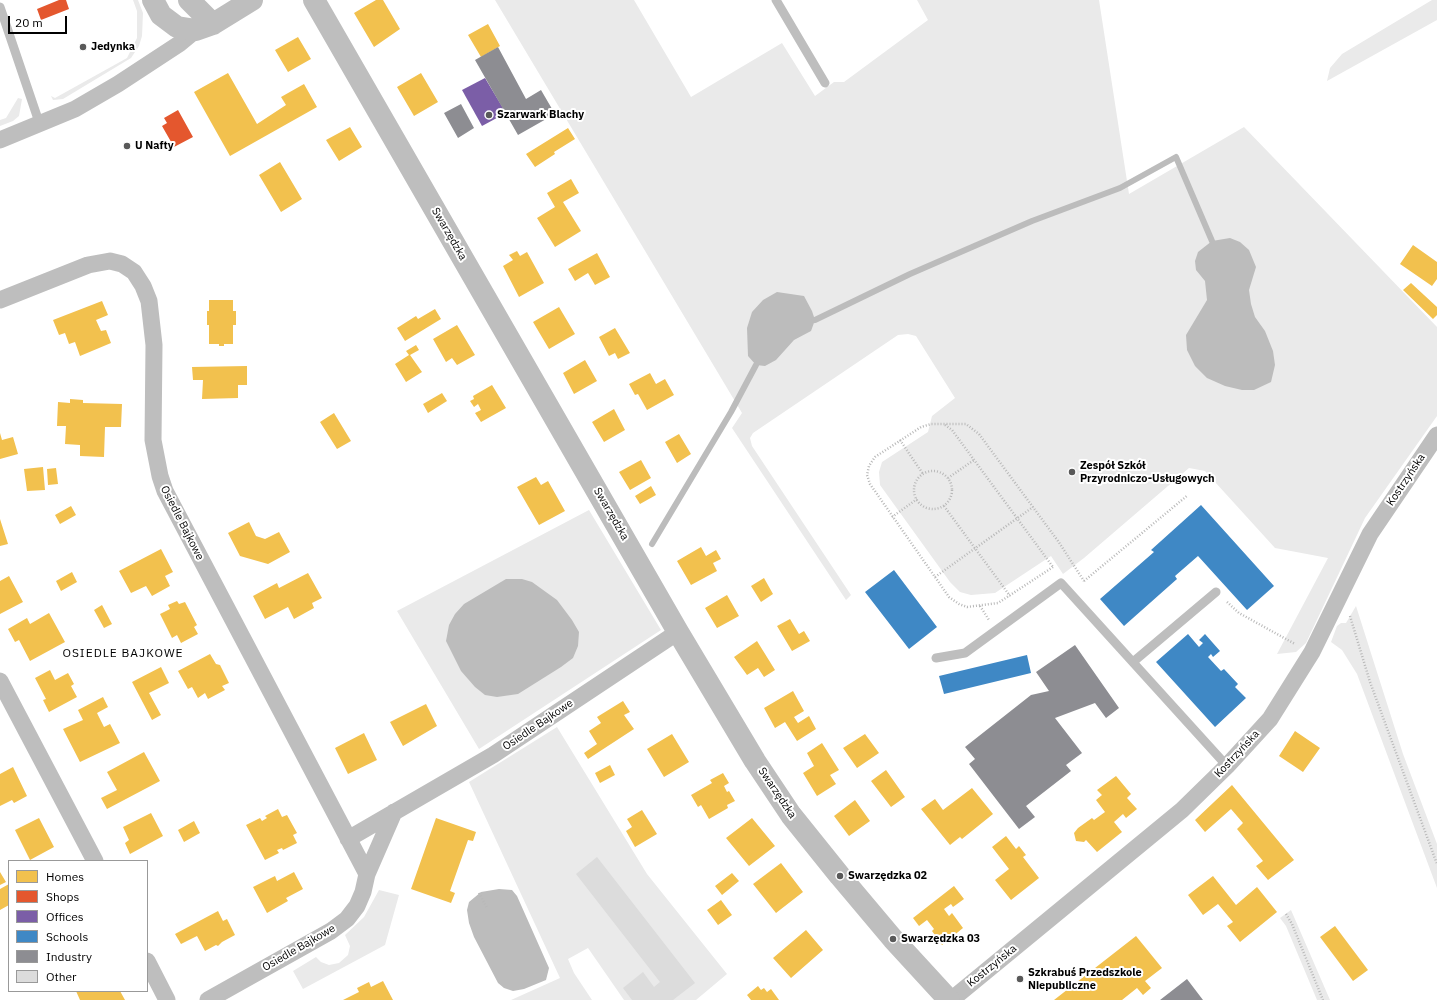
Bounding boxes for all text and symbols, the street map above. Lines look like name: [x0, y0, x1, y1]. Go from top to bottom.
scale bar: [10, 8, 69, 34]
text: 20 m: [15, 15, 43, 30]
place label: Jedynka: [91, 40, 135, 54]
marker: Jedynka: [78, 42, 88, 52]
place label: Szarwark Blachy: [497, 108, 584, 122]
marker: Szarwark Blachy: [484, 110, 494, 120]
place label: U Nafty: [135, 139, 174, 153]
marker: U Nafty: [122, 141, 132, 151]
street label: Swarzędzka: [429, 205, 469, 263]
street label: Kostrzyńska: [1384, 451, 1428, 509]
place label: Zespół Szkół Przyrodniczo-Usługowych: [1080, 459, 1215, 485]
marker: Zespół Szkół Przyrodniczo-Usługowych: [1067, 467, 1077, 477]
street label: Osiedle Bajkowe: [158, 484, 206, 562]
street label: Swarzędzka: [591, 485, 631, 543]
district label: OSIEDLE BAJKOWE: [62, 647, 184, 661]
street label: Osiedle Bajkowe: [500, 697, 576, 753]
street label: Kostrzyńska: [1212, 728, 1262, 780]
street label: Swarzędzka: [755, 765, 799, 821]
legend: [8, 860, 148, 992]
text: Homes: [46, 869, 84, 884]
place label: Swarzędzka 02: [848, 869, 927, 883]
marker: Swarzędzka 02: [835, 871, 845, 881]
text: Shops: [46, 889, 79, 904]
text: Offices: [46, 909, 84, 924]
street label: Osiedle Bajkowe: [260, 922, 338, 974]
text: Schools: [46, 929, 88, 944]
place label: Swarzędzka 03: [901, 932, 980, 946]
marker: Swarzędzka 03: [888, 934, 898, 944]
street label: Kostrzyńska: [965, 942, 1019, 990]
text: Industry: [46, 949, 92, 964]
place label: Szkrabuś Przedszkole Niepubliczne: [1028, 966, 1142, 992]
text: Other: [46, 969, 77, 984]
marker: Szkrabuś Przedszkole Niepubliczne: [1015, 974, 1025, 984]

